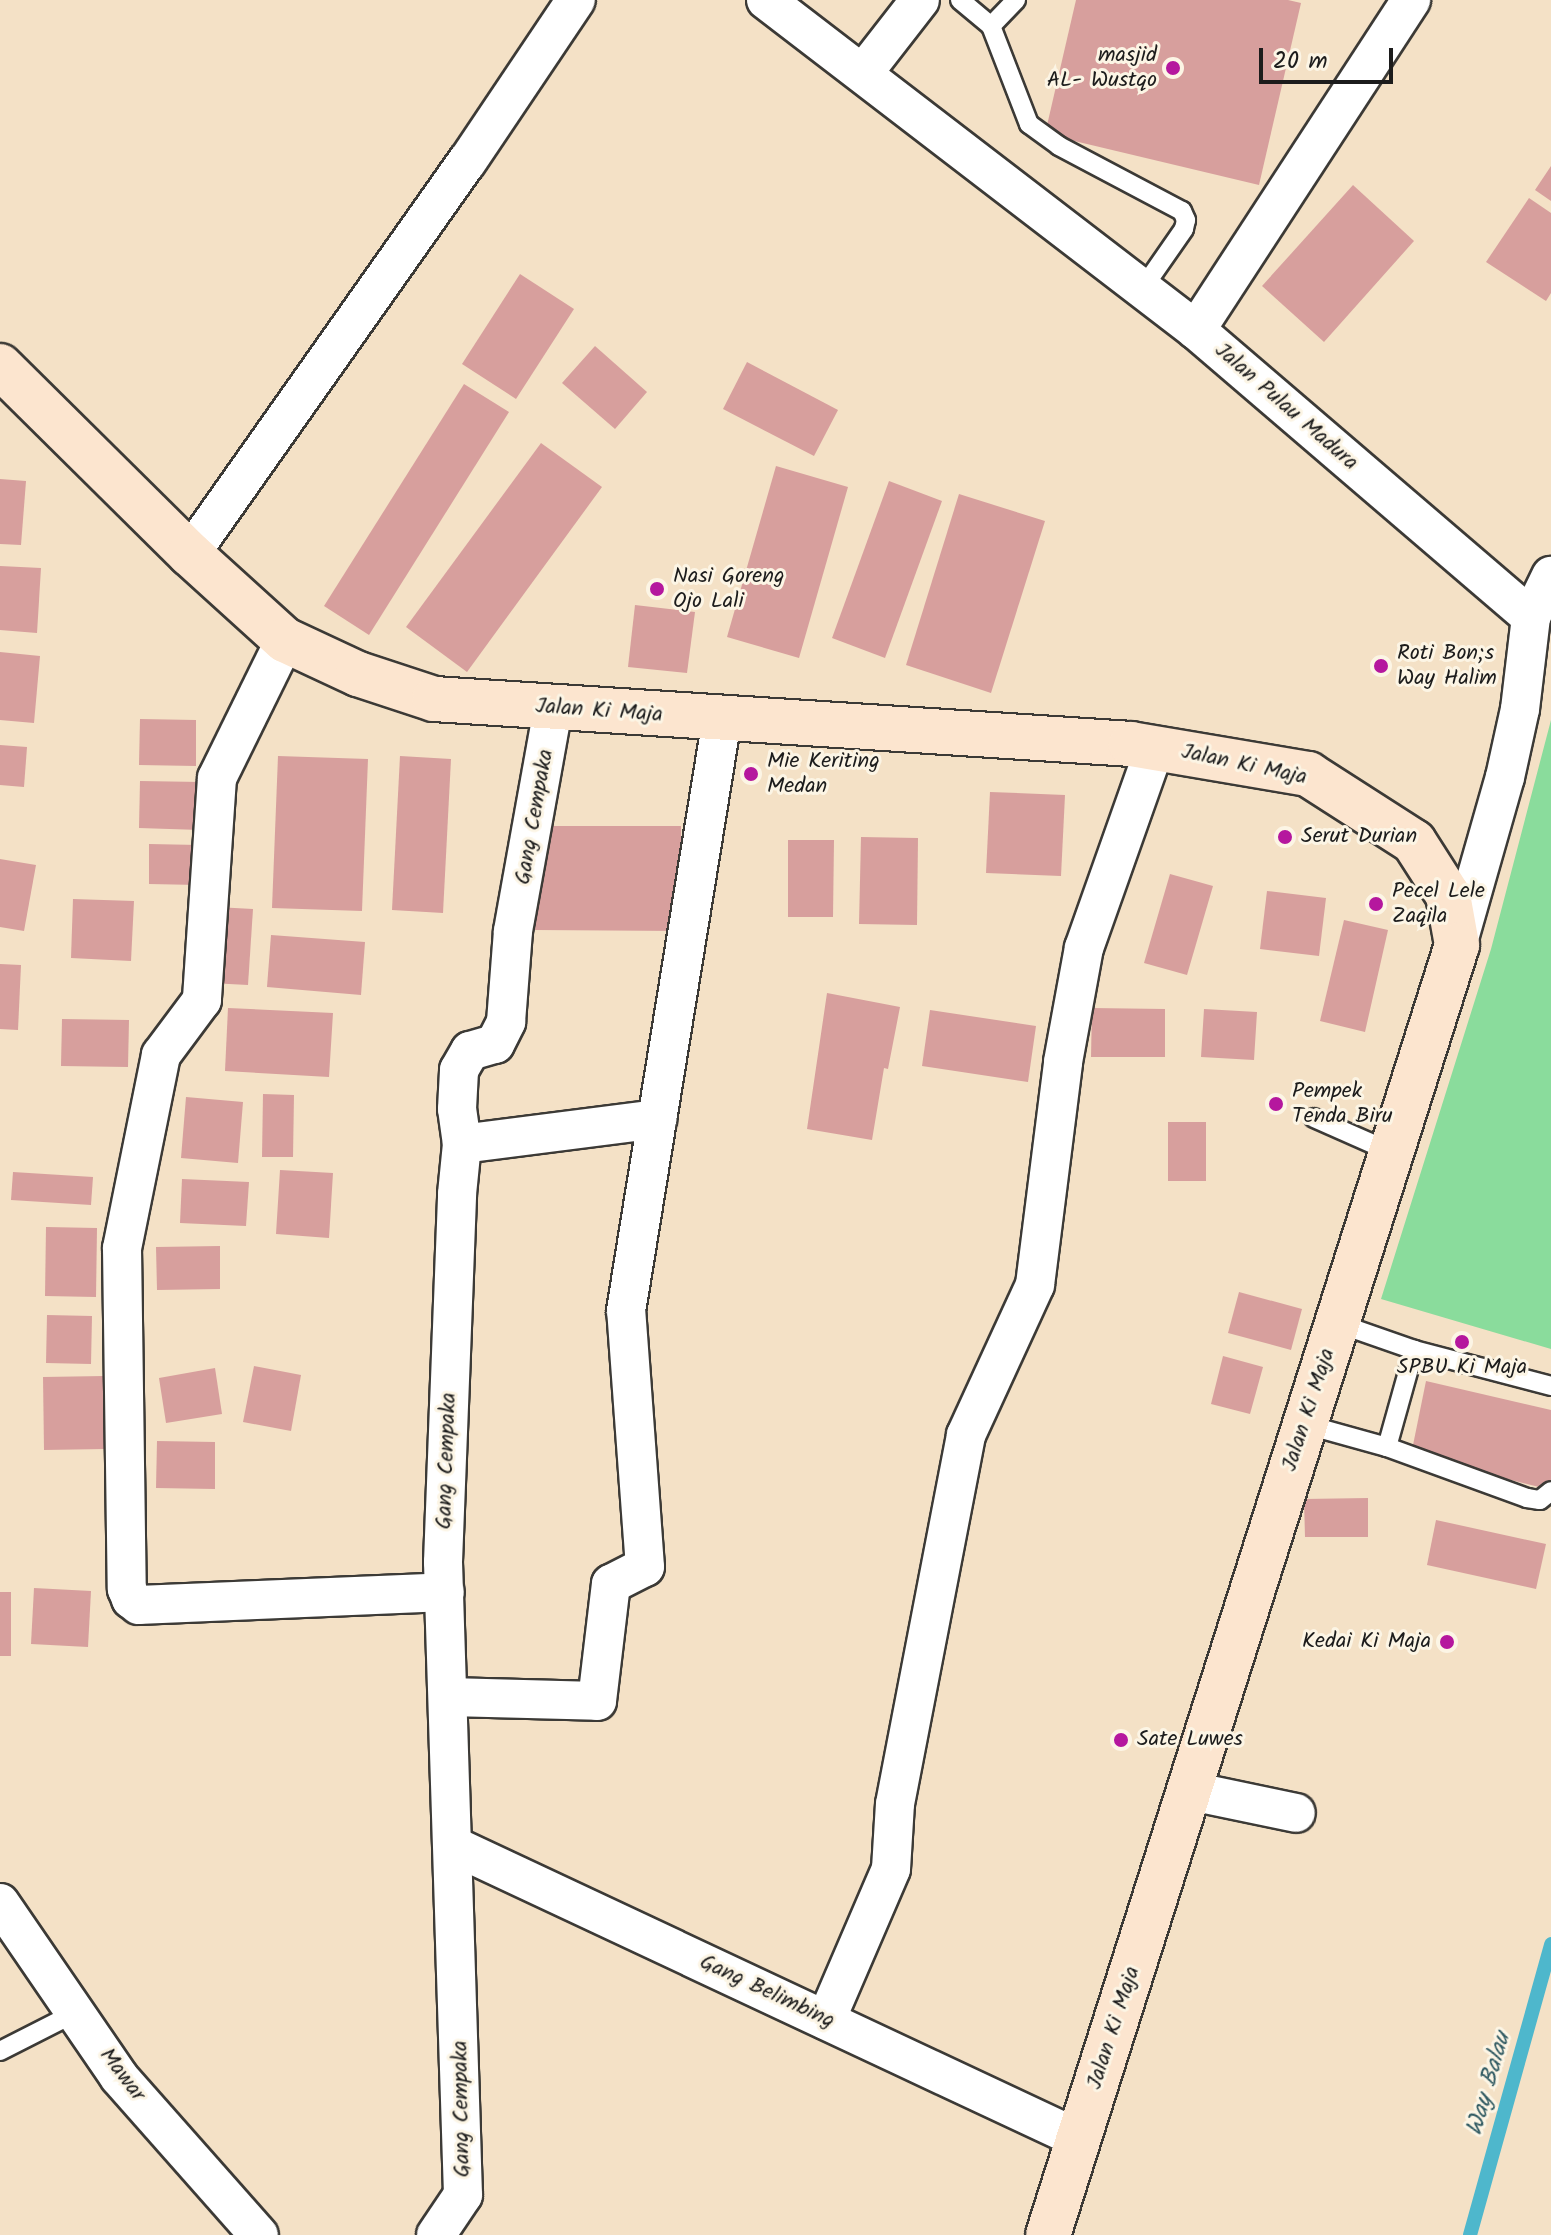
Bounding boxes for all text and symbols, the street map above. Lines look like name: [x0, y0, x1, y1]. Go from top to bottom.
scale bar: [1263, 32, 1397, 82]
place label: masjid AL- Wustqo: [1047, 42, 1157, 94]
text: 20 m: [1273, 42, 1328, 81]
marker: masjid AL- Wustqo: [1164, 59, 1182, 77]
street label: Jalan Pulau Madura: [1209, 338, 1363, 476]
place label: Nasi Goreng Ojo Lali: [673, 563, 784, 614]
marker: Nasi Goreng Ojo Lali: [648, 580, 666, 598]
place label: Roti Bon;s Way Halim: [1397, 640, 1497, 692]
marker: Roti Bon;s Way Halim: [1372, 657, 1390, 675]
street label: Jalan Ki Maja: [534, 693, 664, 729]
street label: Jalan Ki Maja: [1179, 739, 1309, 791]
street label: Gang Cempaka: [510, 747, 560, 887]
place label: Mie Keriting Medan: [767, 748, 880, 800]
marker: Mie Keriting Medan: [742, 765, 760, 783]
place label: Serut Durian: [1301, 824, 1417, 850]
marker: Serut Durian: [1276, 828, 1294, 846]
place label: Pecel Lele Zaqila: [1392, 878, 1485, 930]
marker: Pecel Lele Zaqila: [1367, 895, 1385, 913]
place label: Pempek Tenda Biru: [1292, 1078, 1393, 1130]
marker: Pempek Tenda Biru: [1267, 1095, 1285, 1113]
marker: SPBU Ki Maja: [1453, 1333, 1471, 1351]
street label: Jalan Ki Maja: [1277, 1345, 1341, 1475]
place label: SPBU Ki Maja: [1397, 1355, 1527, 1381]
street label: Gang Cempaka: [431, 1392, 463, 1530]
place label: Kedai Ki Maja: [1302, 1629, 1431, 1655]
marker: Kedai Ki Maja: [1438, 1633, 1456, 1651]
place label: Sate Luwes: [1137, 1727, 1243, 1753]
marker: Sate Luwes: [1112, 1731, 1130, 1749]
street label: Gang Belimbing: [695, 1949, 839, 2035]
street label: Jalan Ki Maja: [1082, 1963, 1146, 2093]
water label: Way Balau: [1461, 2029, 1517, 2139]
street label: Gang Cempaka: [448, 2040, 476, 2178]
street label: Mawar: [93, 2043, 151, 2107]

